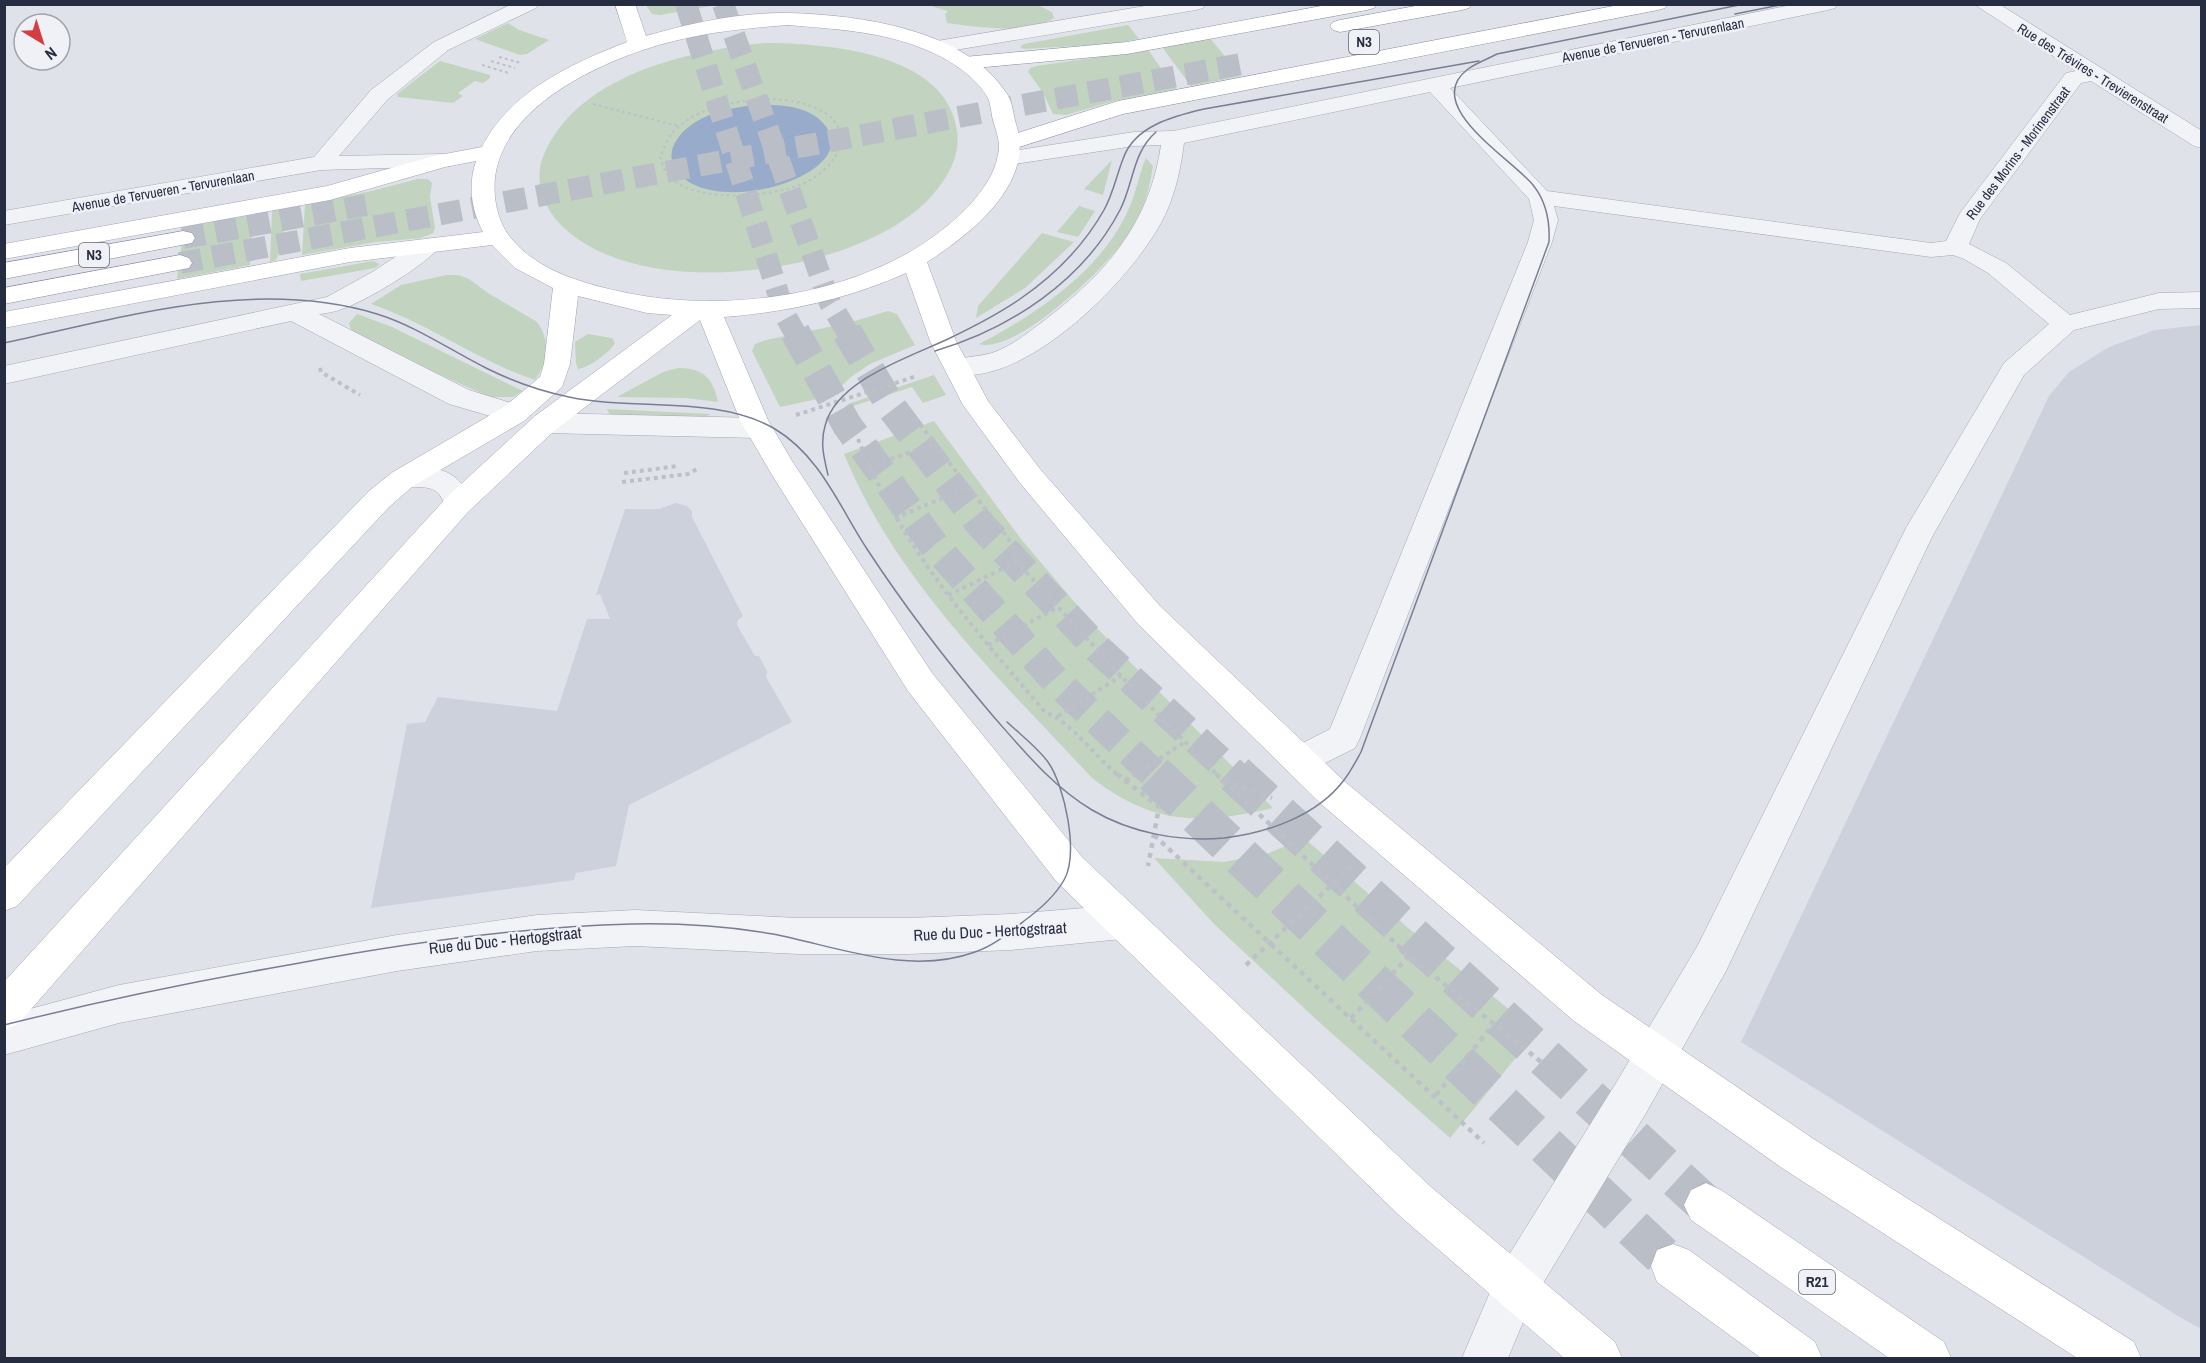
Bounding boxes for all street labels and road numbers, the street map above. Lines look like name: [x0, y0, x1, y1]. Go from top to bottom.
street label: Avenue de Tervueren - Tervurenlaan: [1559, 14, 1746, 67]
street label: Rue des Trévires - Trevierenstraat: [2014, 19, 2172, 127]
road number: N3: [1349, 30, 1379, 54]
street label: Rue des Morins - Morinenstraat: [1962, 83, 2074, 223]
street label: Avenue de Tervueren - Tervurenlaan: [69, 166, 256, 216]
road number: N3: [79, 243, 109, 267]
street label: Rue du Duc - Hertogstraat: [913, 916, 1067, 946]
street label: Rue du Duc - Hertogstraat: [428, 921, 583, 959]
road number: R21: [1799, 1270, 1835, 1294]

